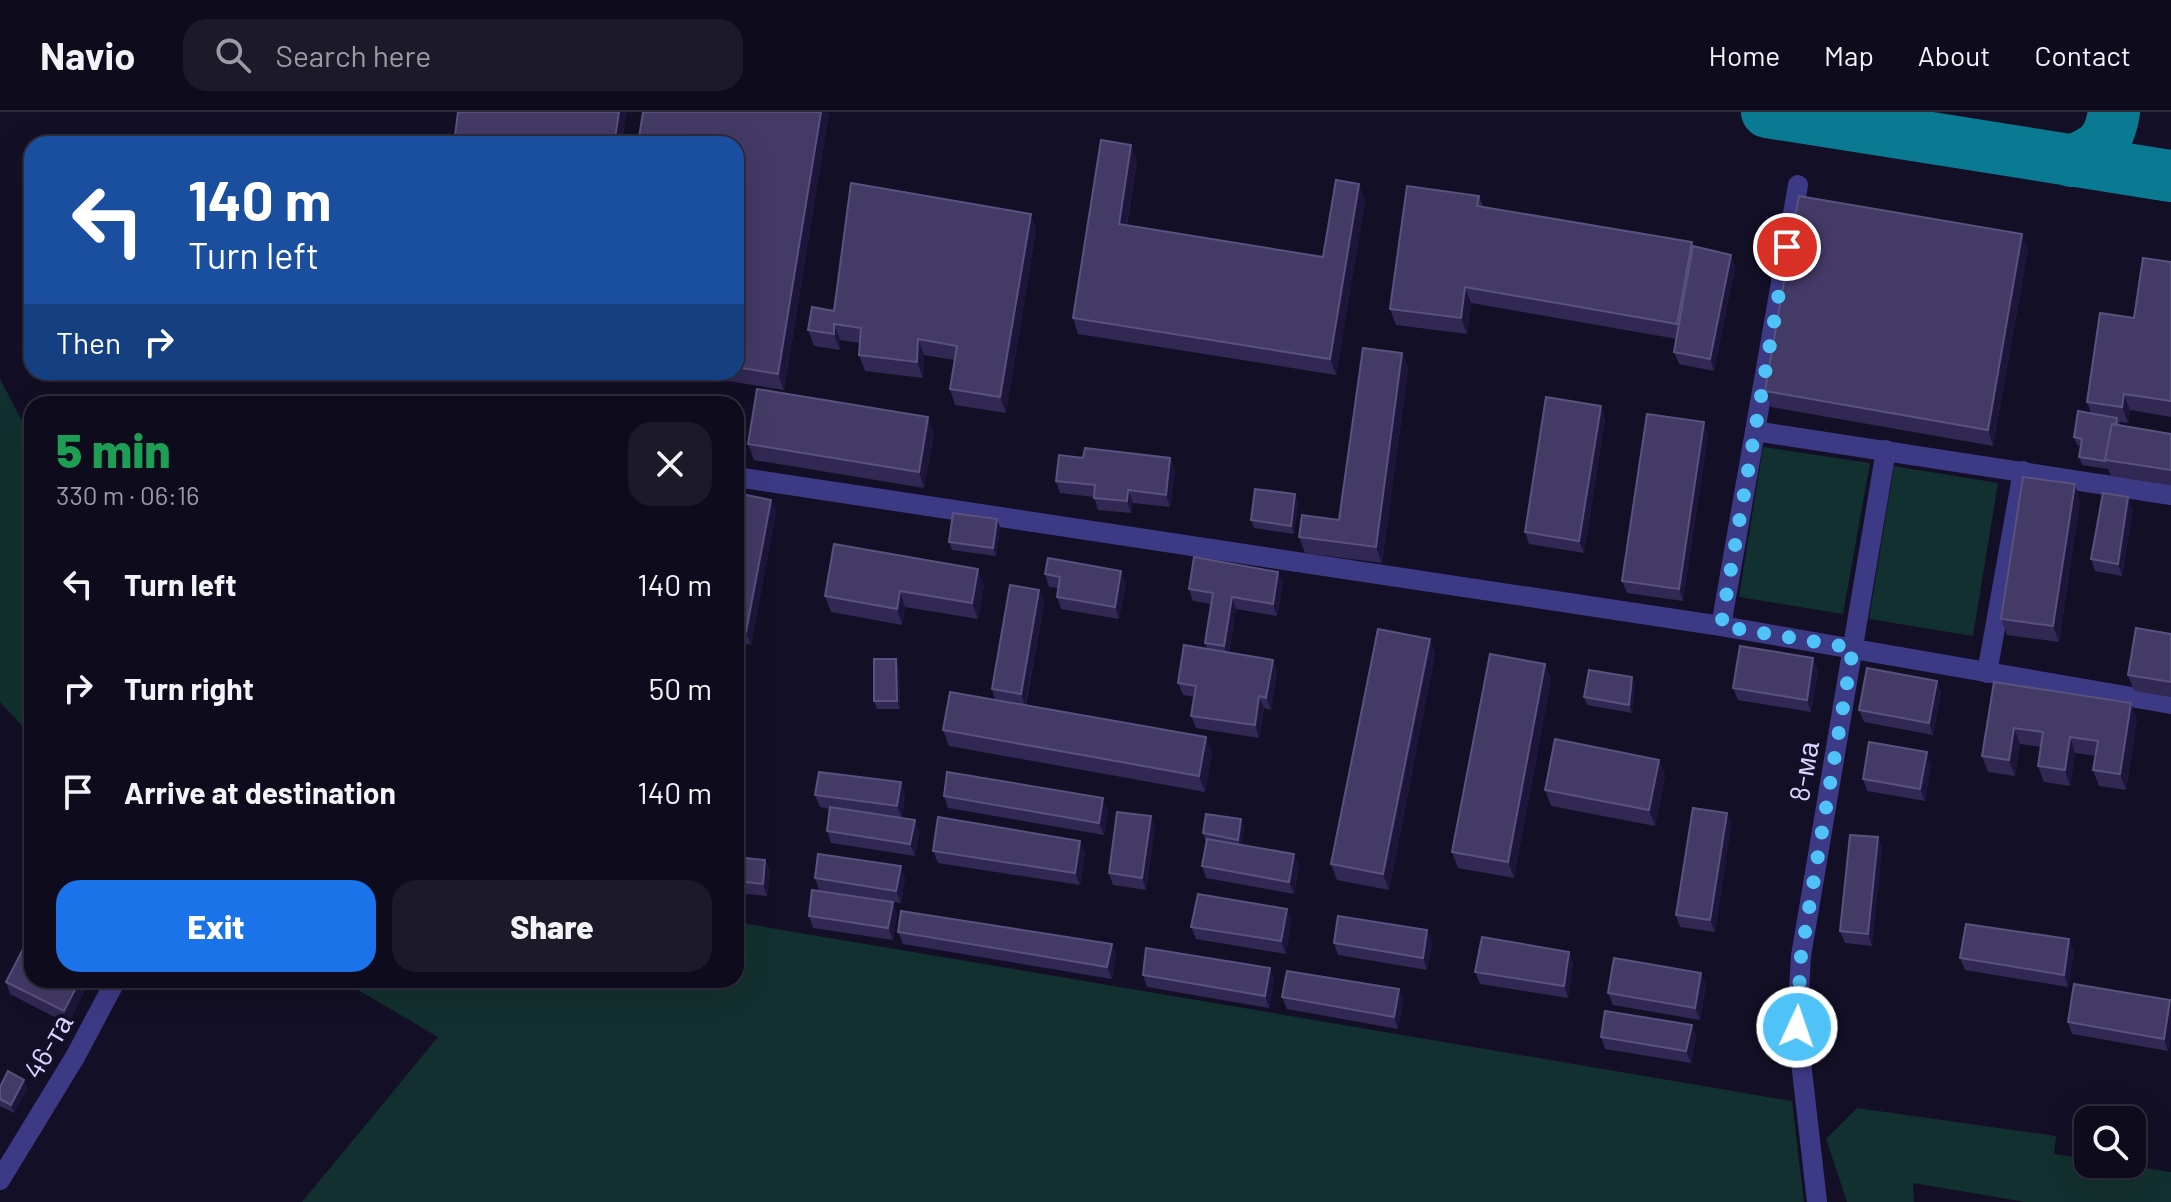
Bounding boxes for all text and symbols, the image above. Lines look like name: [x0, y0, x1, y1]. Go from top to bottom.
search box: [183, 19, 743, 91]
text: Navio: [40, 32, 135, 78]
icon: search: [211, 33, 255, 77]
text: Search here: [275, 37, 431, 73]
text: Home: [1709, 38, 1780, 72]
text: Map: [1824, 38, 1874, 72]
text: About: [1918, 38, 1990, 72]
text: Contact: [2034, 38, 2131, 72]
text: 140 m: [188, 165, 332, 232]
icon: left: [56, 168, 160, 272]
pin: [1753, 213, 1821, 281]
icon: arrive: [1765, 225, 1809, 269]
text: Turn left: [188, 233, 319, 276]
icon: right: [137, 320, 181, 364]
text: Then: [56, 324, 121, 360]
text: 5 min: [56, 420, 171, 478]
button: close: [628, 422, 712, 506]
text: 330 m · 06:16: [56, 479, 199, 510]
icon: left: [56, 562, 100, 606]
text: Turn left: [124, 566, 237, 602]
text: 140 m: [637, 566, 712, 602]
icon: right: [56, 666, 100, 710]
text: Turn right: [124, 670, 254, 706]
text: 50 m: [649, 670, 712, 706]
street label: 8-ма: [1781, 738, 1825, 804]
icon: arrive: [56, 770, 100, 814]
text: Arrive at destination: [124, 774, 396, 810]
text: 140 m: [637, 774, 712, 810]
button: Exit: [56, 880, 376, 972]
button: Share: [392, 880, 712, 972]
position arrow: [1755, 985, 1839, 1069]
street label: 46-та: [15, 1007, 79, 1084]
map controls: [2074, 1106, 2146, 1178]
button: search: [2074, 1106, 2146, 1178]

